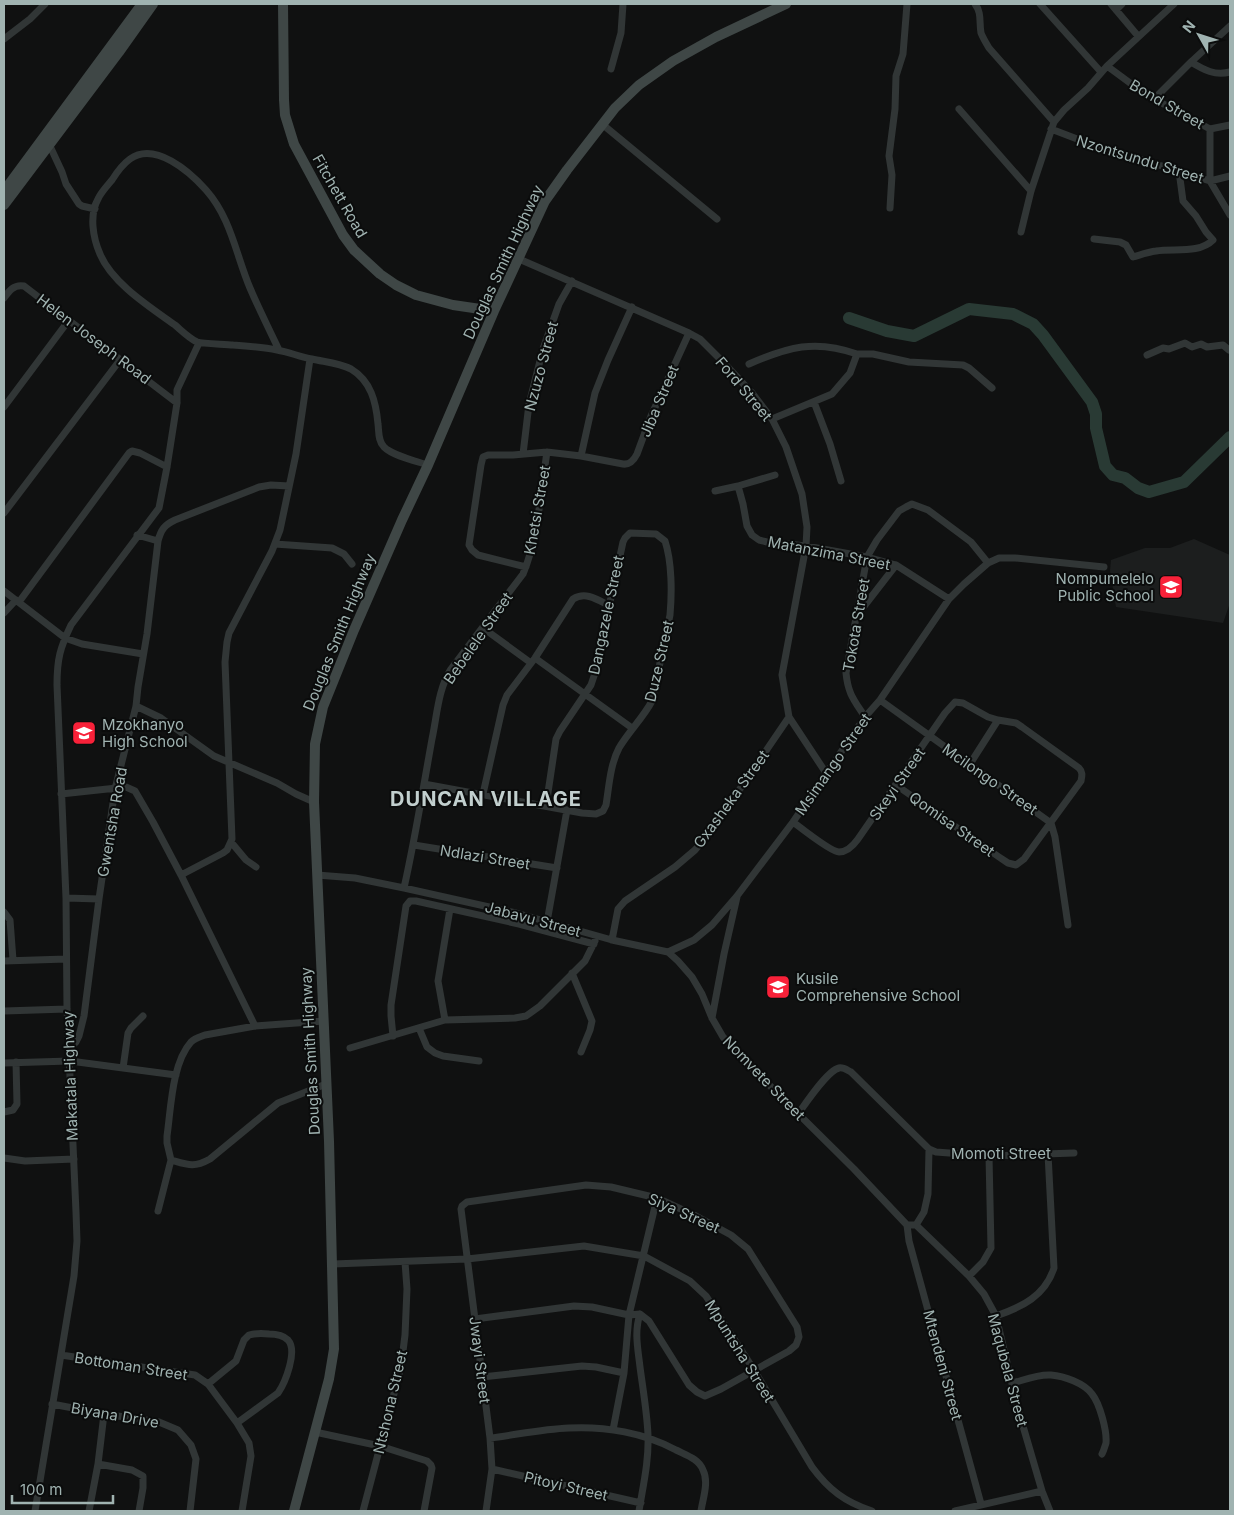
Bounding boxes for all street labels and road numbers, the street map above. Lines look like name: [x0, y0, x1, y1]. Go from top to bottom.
street label: Bond Street: [1126, 75, 1208, 133]
street label: Nzontsundu Street: [1074, 131, 1206, 187]
street label: Fitchett Road: [308, 151, 372, 241]
street label: Douglas Smith Highway: [459, 181, 547, 342]
street label: Helen Joseph Road: [33, 290, 155, 388]
street label: Nzuzo Street: [520, 319, 562, 413]
street label: Ford Street: [712, 353, 777, 425]
street label: Jiba Street: [635, 362, 683, 440]
street label: Khetsi Street: [520, 464, 554, 556]
street label: Matanzima Street: [766, 532, 892, 574]
street label: Douglas Smith Highway: [299, 550, 380, 714]
street label: Dangazele Street: [584, 554, 628, 676]
street label: Tokota Street: [838, 577, 874, 673]
street label: Bebelele Street: [439, 588, 517, 688]
street label: Duze Street: [640, 618, 678, 704]
street label: Msimango Street: [791, 709, 875, 819]
street label: Mcilongo Street: [939, 739, 1041, 819]
street label: Skeyi Street: [865, 744, 929, 824]
street label: Gxasheka Street: [689, 746, 773, 852]
street label: Gwentsha Road: [93, 766, 131, 878]
street label: Qomisa Street: [906, 788, 999, 861]
street label: Ndlazi Street: [439, 840, 532, 874]
street label: Jabavu Street: [483, 897, 583, 941]
street label: Douglas Smith Highway: [296, 966, 324, 1135]
street label: Makatala Highway: [58, 1010, 82, 1141]
street label: Nomvete Street: [719, 1032, 809, 1124]
street label: Momoti Street: [951, 1144, 1051, 1163]
street label: Siya Street: [645, 1189, 723, 1237]
street label: Mpuntsha Street: [701, 1296, 779, 1406]
street label: Mtendeni Street: [919, 1308, 967, 1422]
street label: Maqubela Street: [984, 1311, 1032, 1429]
street label: Jwayi Street: [465, 1315, 495, 1405]
street label: Bottoman Street: [73, 1348, 189, 1384]
street label: Ntshona Street: [369, 1348, 411, 1456]
street label: Biyana Drive: [70, 1398, 160, 1432]
street label: Pitoyi Street: [522, 1467, 610, 1505]

